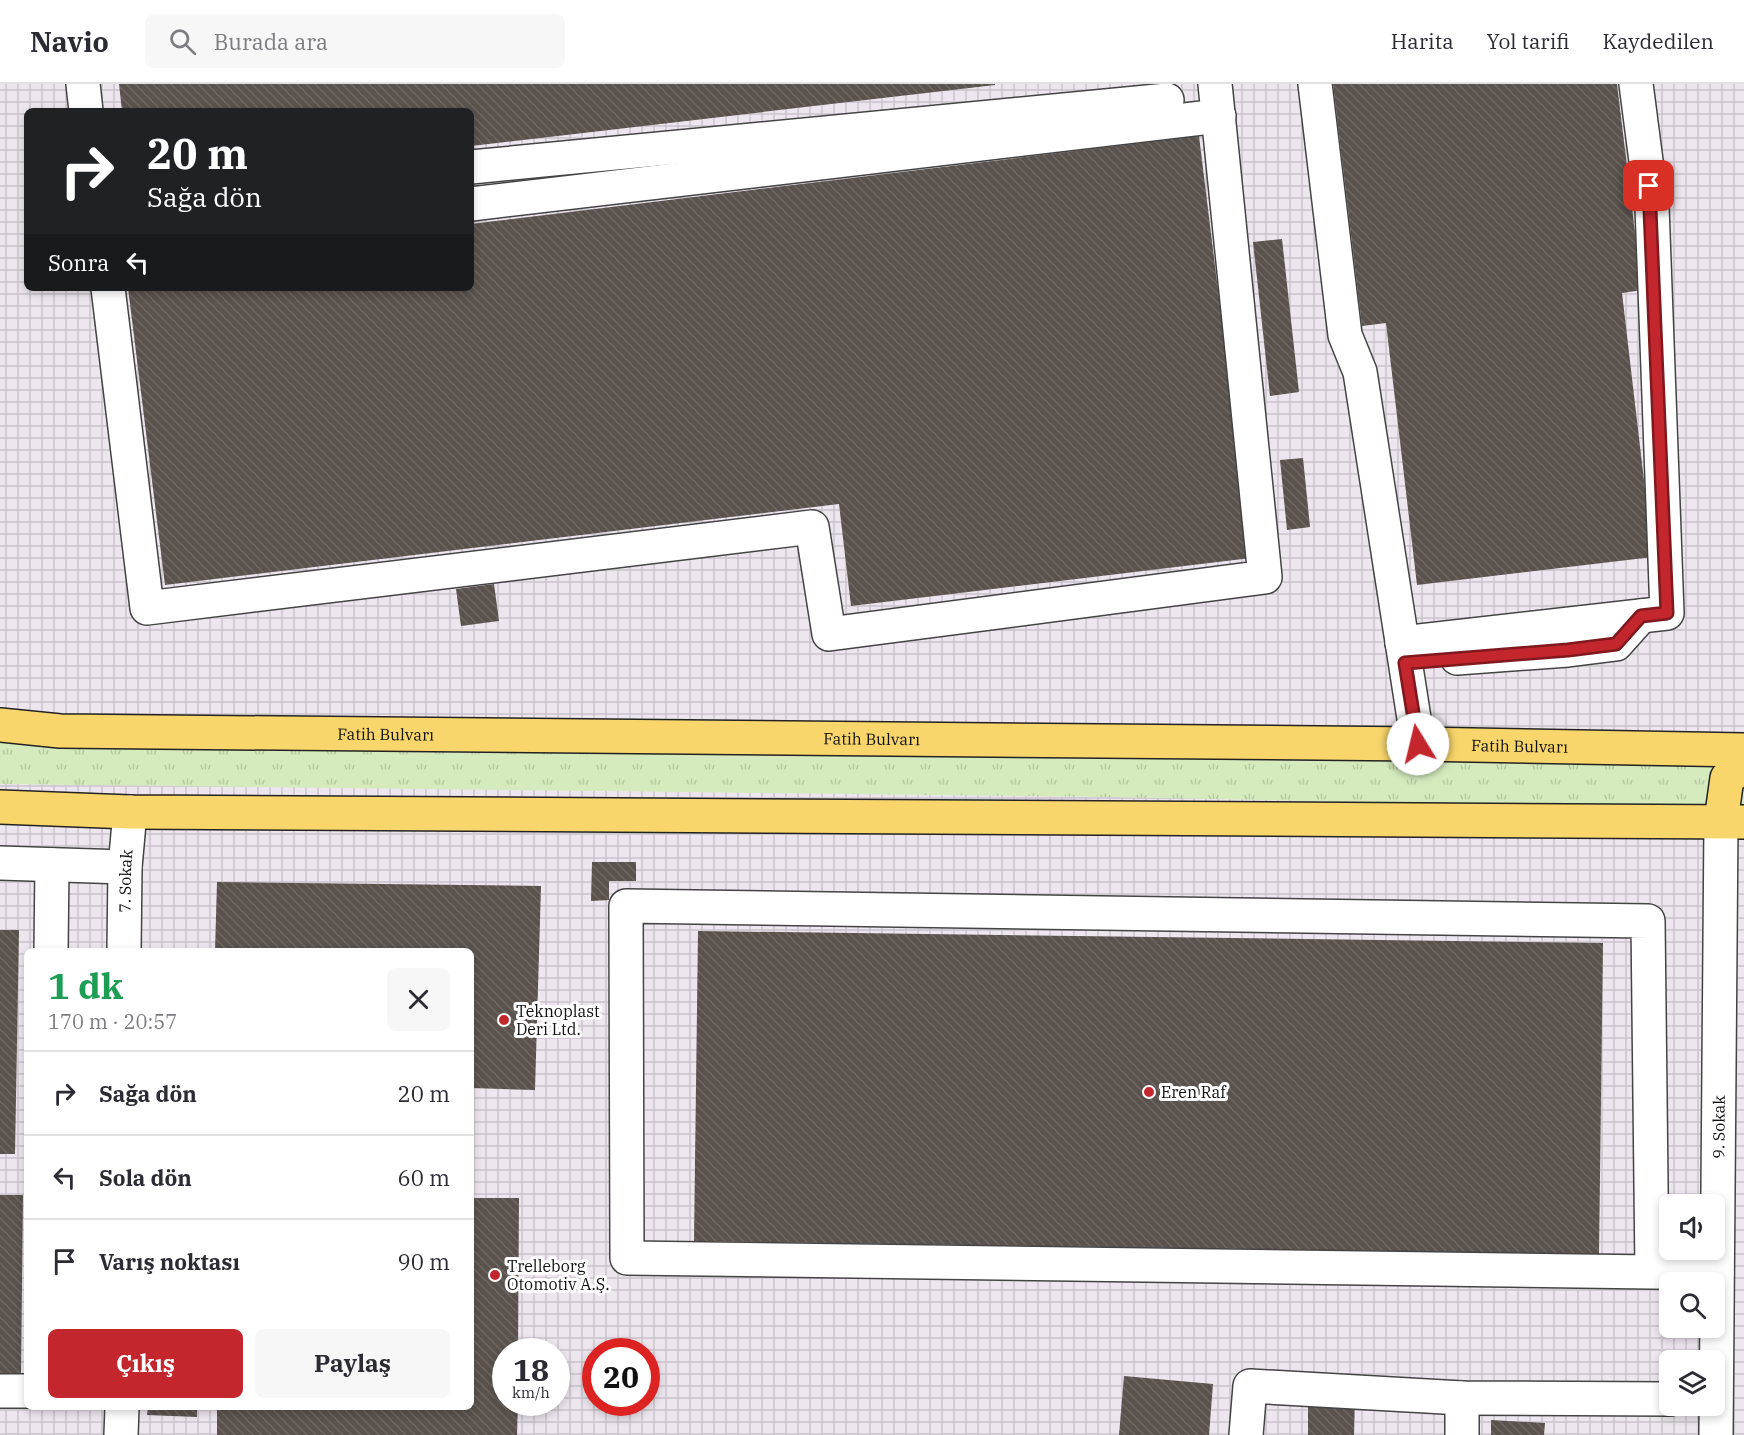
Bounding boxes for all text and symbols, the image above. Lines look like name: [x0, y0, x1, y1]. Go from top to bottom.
search box: [145, 14, 565, 68]
text: Navio: [30, 23, 109, 60]
icon: search: [166, 25, 199, 58]
text: Burada ara: [214, 27, 328, 56]
text: Harita: [1391, 27, 1454, 55]
text: Yol tarifi: [1487, 27, 1570, 55]
text: Kaydedilen: [1603, 27, 1714, 55]
text: 20 m: [147, 126, 248, 181]
icon: right: [48, 132, 126, 210]
pin: [1623, 160, 1674, 211]
icon: arrive: [1632, 169, 1665, 202]
text: Sağa dön: [147, 179, 262, 214]
icon: left: [121, 246, 154, 279]
text: Sonra: [48, 248, 109, 277]
position arrow: [1386, 712, 1450, 776]
street label: Fatih Bulvarı: [337, 724, 434, 745]
street label: Fatih Bulvarı: [823, 728, 920, 749]
street label: Fatih Bulvarı: [1471, 735, 1568, 757]
street label: 7. Sokak: [114, 848, 137, 913]
text: 1 dk: [48, 962, 123, 1009]
button: close: [387, 968, 450, 1031]
place label: Teknoplast Deri Ltd.: [516, 1001, 600, 1039]
text: 170 m · 20:57: [48, 1008, 177, 1035]
marker: Teknoplast Deri Ltd.: [497, 1013, 511, 1027]
icon: right: [48, 1077, 81, 1110]
text: Sağa dön: [99, 1079, 197, 1108]
text: 20 m: [398, 1079, 450, 1108]
place label: Eren Raf: [1161, 1082, 1227, 1102]
marker: Eren Raf: [1142, 1085, 1156, 1099]
street label: 9. Sokak: [1708, 1095, 1729, 1159]
icon: left: [48, 1161, 81, 1194]
text: Sola dön: [99, 1163, 192, 1192]
text: 60 m: [398, 1163, 450, 1192]
map controls: [1659, 1194, 1725, 1416]
button: sound: [1659, 1194, 1725, 1260]
icon: arrive: [48, 1245, 81, 1278]
text: Varış noktası: [99, 1247, 240, 1276]
text: 90 m: [398, 1247, 450, 1276]
place label: Trelleborg Otomotiv A.Ş.: [507, 1256, 610, 1294]
marker: Trelleborg Otomotiv A.Ş.: [488, 1268, 502, 1282]
button: search: [1659, 1272, 1725, 1338]
button: Çıkış: [48, 1329, 243, 1398]
button: Paylaş: [255, 1329, 450, 1398]
speed limit sign: 20: [582, 1338, 660, 1416]
text: 18: [513, 1350, 549, 1389]
button: layers: [1659, 1350, 1725, 1416]
text: km/h: [512, 1383, 550, 1402]

